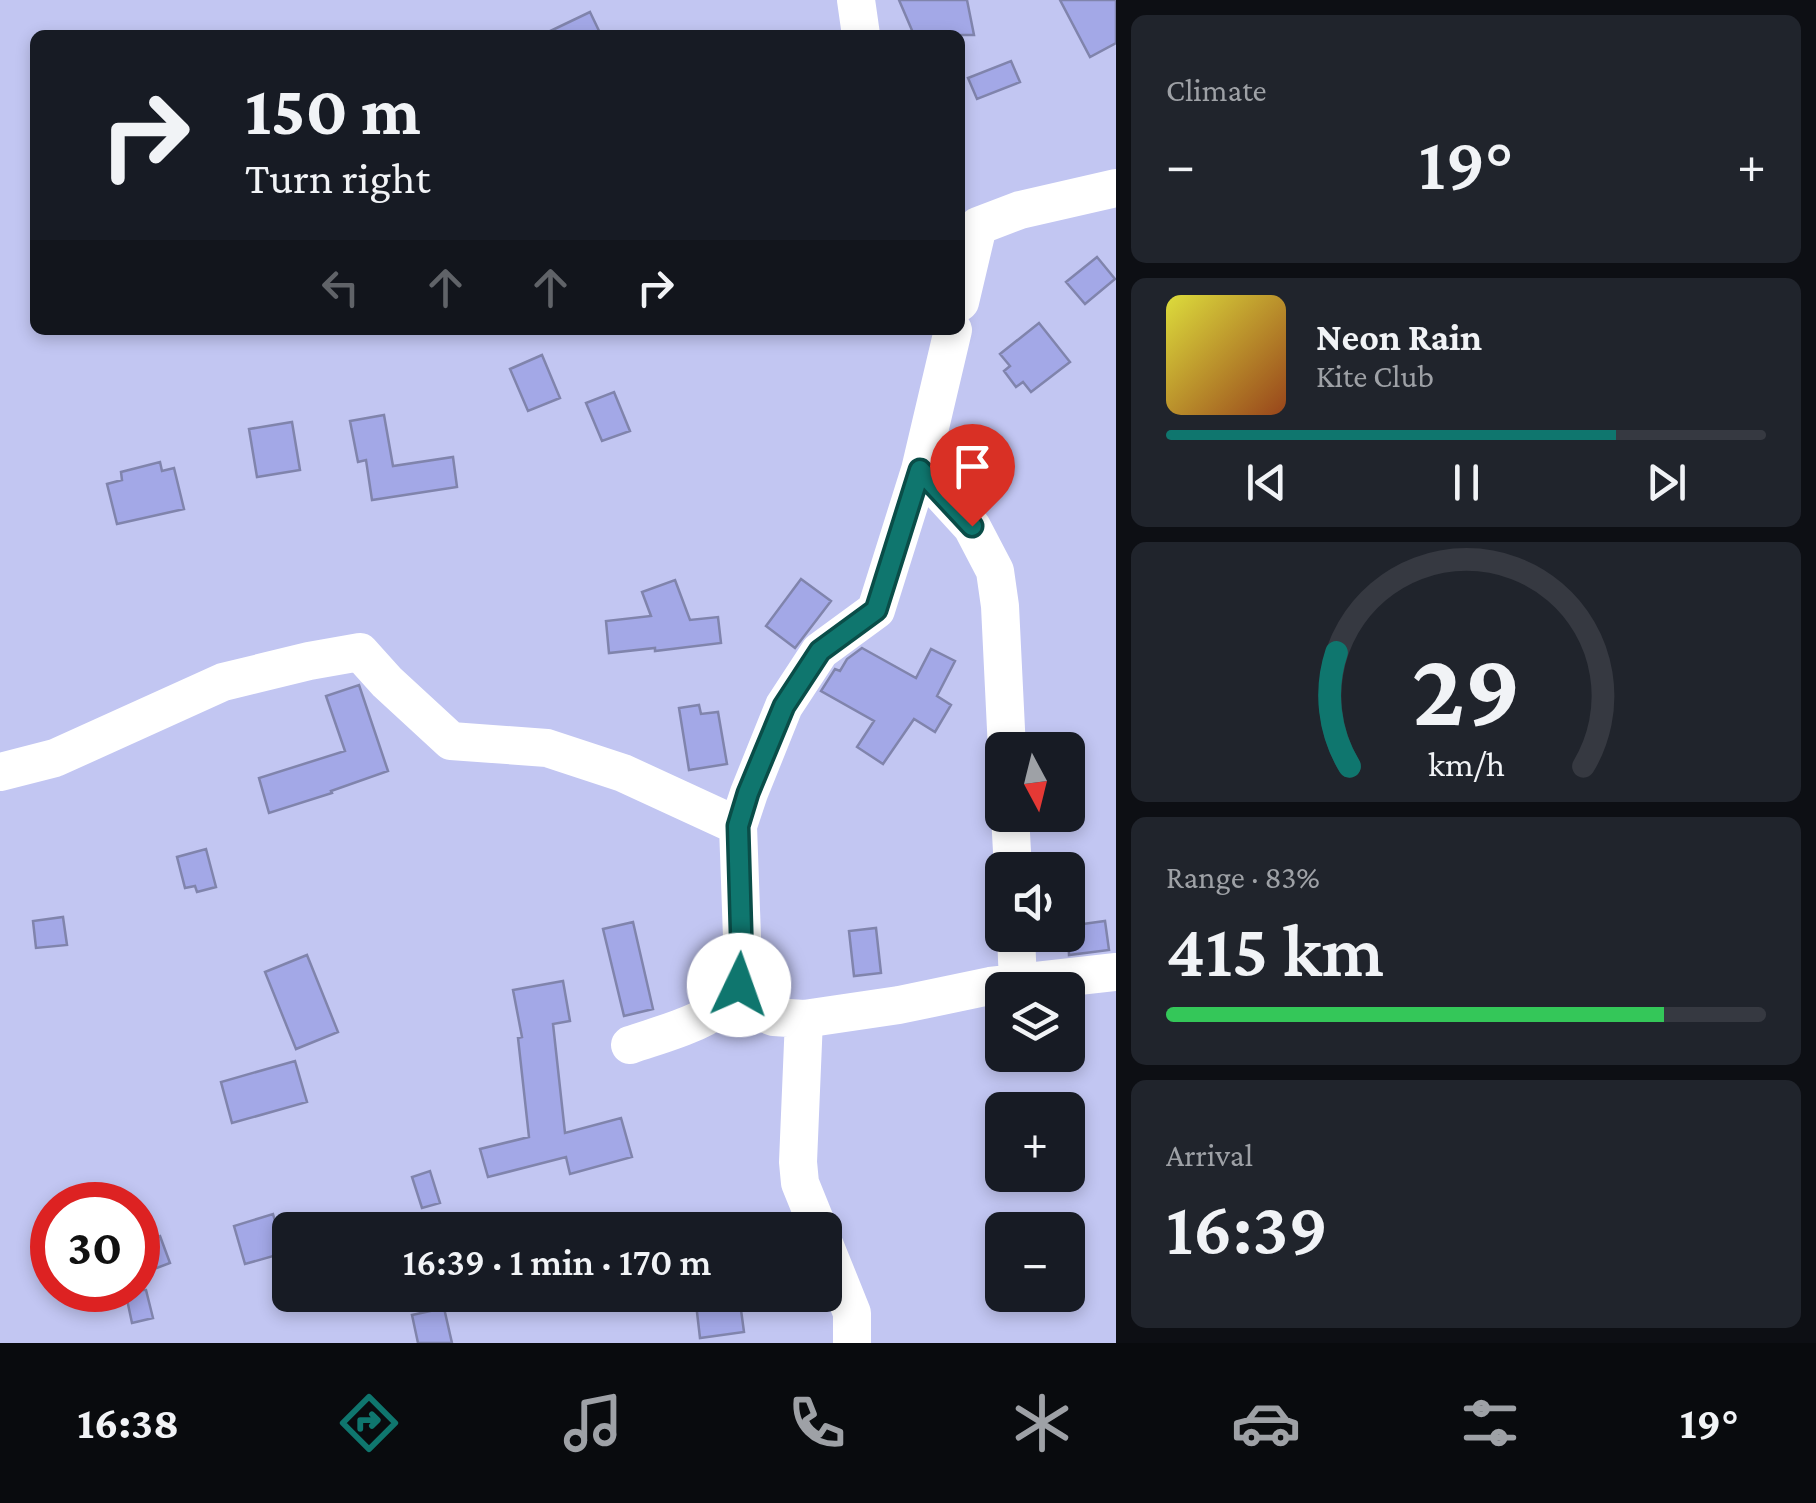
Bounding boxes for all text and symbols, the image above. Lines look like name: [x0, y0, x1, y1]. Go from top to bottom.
icon: right: [80, 70, 210, 200]
text: 150 m: [245, 71, 421, 149]
text: Climate: [1166, 72, 1267, 108]
text: 19°: [1419, 122, 1513, 205]
text: −: [1166, 134, 1195, 195]
text: +: [1737, 134, 1766, 195]
text: Turn right: [245, 153, 430, 203]
icon: left: [313, 260, 368, 315]
icon: ahead: [418, 260, 473, 315]
icon: ahead: [523, 260, 578, 315]
icon: right: [628, 260, 683, 315]
text: Neon Rain: [1316, 316, 1482, 358]
text: Kite Club: [1316, 358, 1434, 394]
pin: [930, 424, 1015, 527]
icon: arrive: [945, 439, 1000, 494]
icon: previous: [1239, 455, 1294, 510]
icon: pause: [1439, 455, 1494, 510]
icon: next: [1639, 455, 1694, 510]
text: 29: [1411, 631, 1521, 746]
north arrow: [985, 732, 1085, 832]
map controls: [985, 732, 1085, 1312]
text: km/h: [1427, 744, 1505, 784]
button: sound: [985, 852, 1085, 952]
text: Range · 83%: [1166, 859, 1320, 895]
text: 415 km: [1166, 909, 1384, 992]
position arrow: [687, 933, 791, 1037]
button: layers: [985, 972, 1085, 1072]
button: +: [985, 1092, 1085, 1192]
text: Arrival: [1166, 1137, 1253, 1173]
speed limit sign: 30: [30, 1182, 160, 1312]
text: 16:39: [1166, 1187, 1328, 1270]
button: −: [985, 1212, 1085, 1312]
text: 16:39 · 1 min · 170 m: [403, 1241, 711, 1283]
icon: directions: [334, 1388, 404, 1458]
icon: music: [558, 1388, 628, 1458]
icon: phone: [782, 1388, 852, 1458]
icon: climate: [1007, 1388, 1077, 1458]
icon: car: [1231, 1388, 1301, 1458]
icon: filters: [1455, 1388, 1525, 1458]
text: 16:38: [77, 1398, 179, 1448]
text: 19°: [1680, 1398, 1739, 1448]

